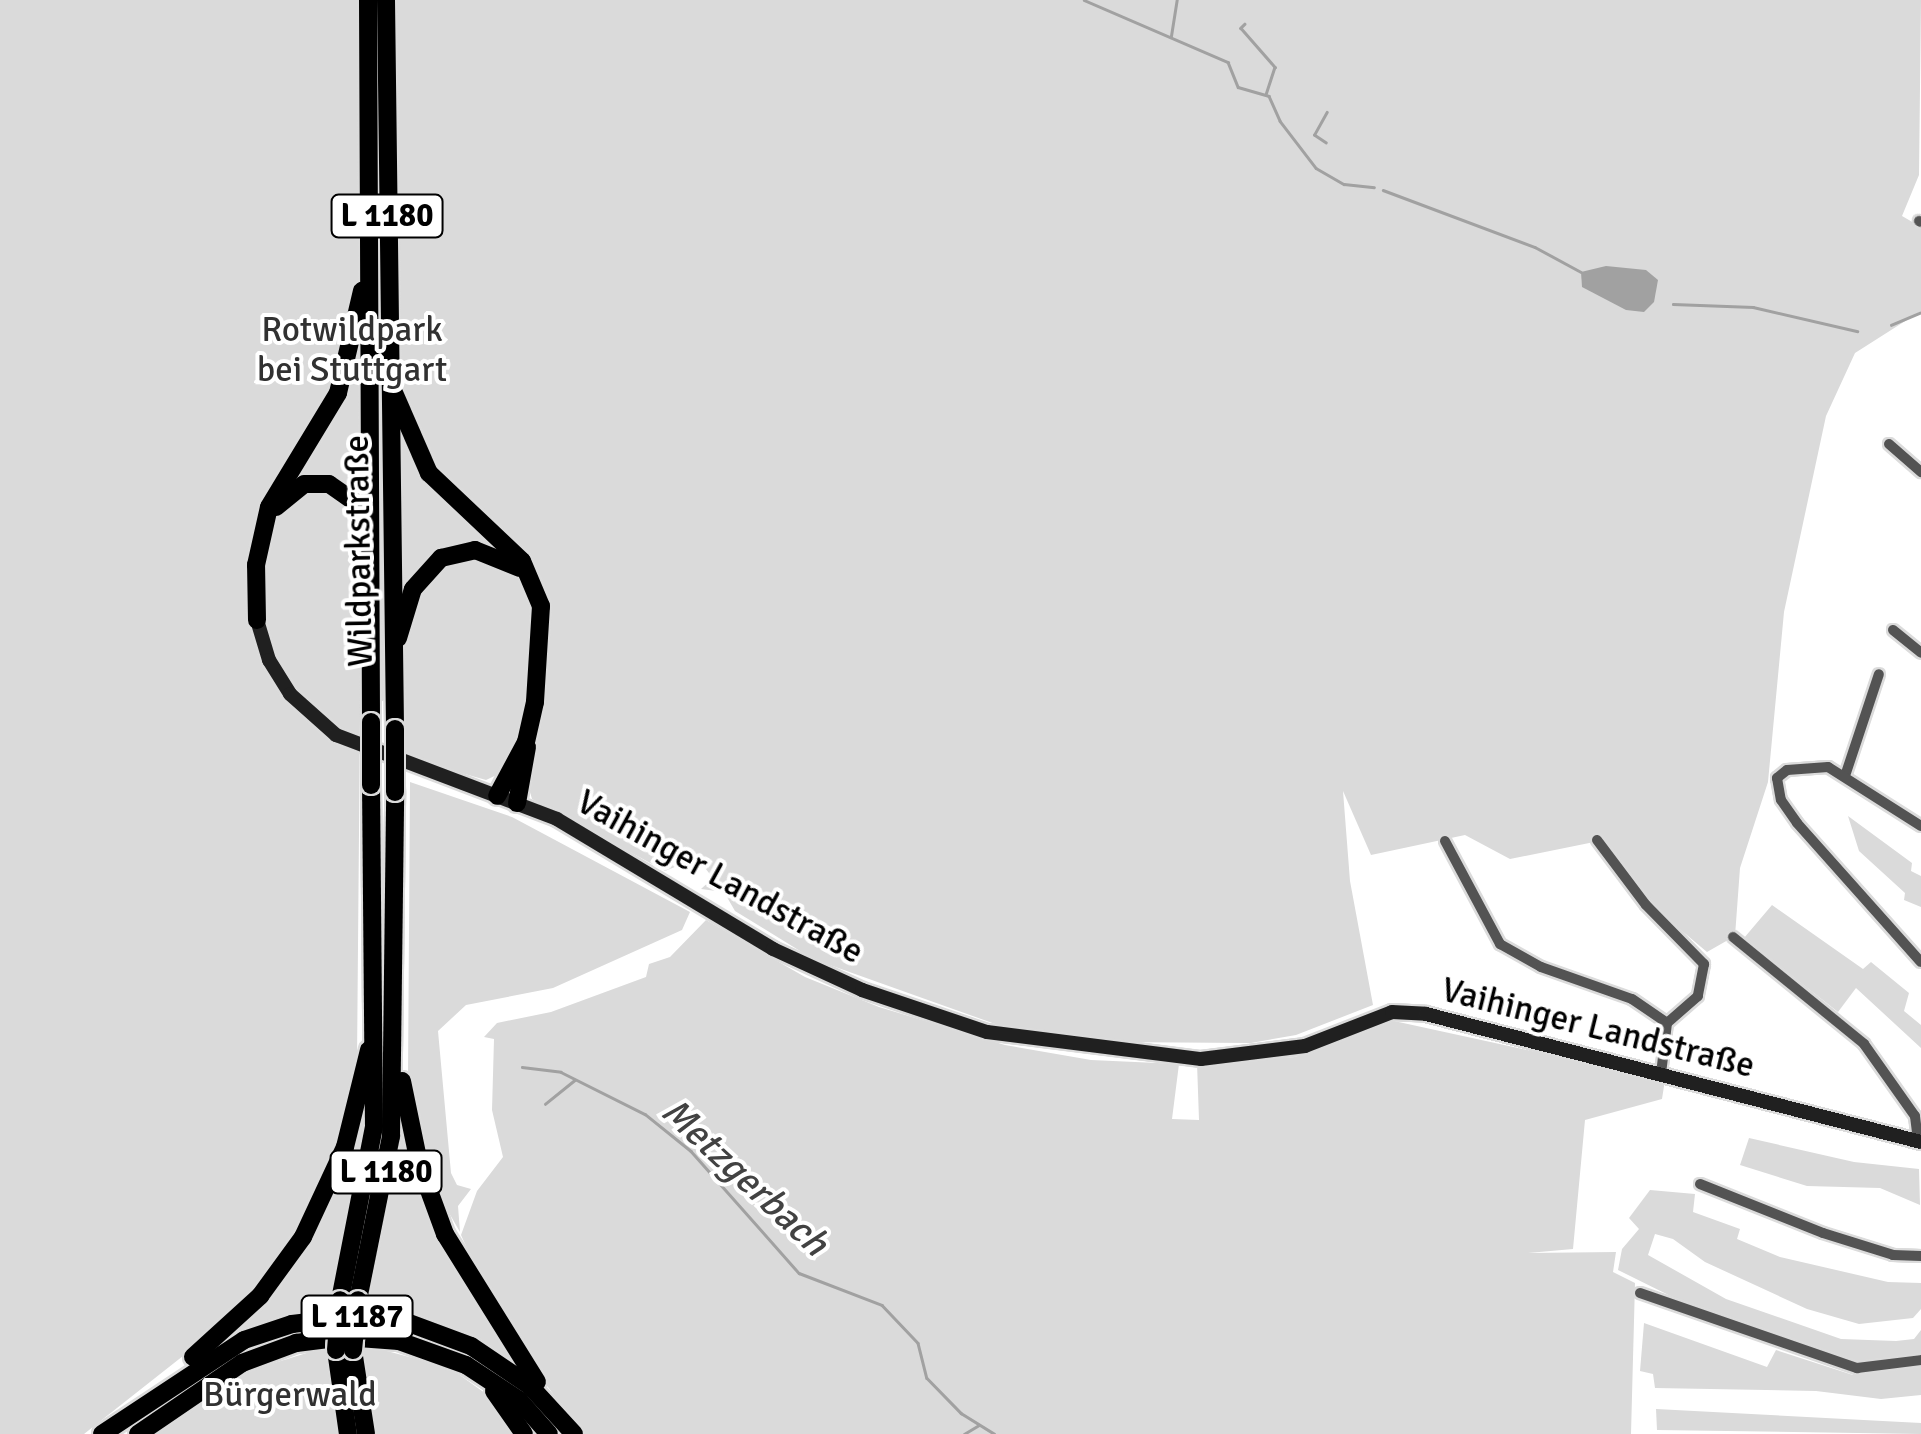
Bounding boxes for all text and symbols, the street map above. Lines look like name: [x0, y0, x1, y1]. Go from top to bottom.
road number: L 1180: [330, 189, 444, 243]
park label: Rotwildpark bei Stuttgart: [257, 309, 447, 391]
street label: Wildparkstraße: [336, 435, 382, 667]
street label: Vaihinger Landstraße: [569, 781, 871, 973]
street label: Vaihinger Landstraße: [1437, 969, 1759, 1087]
water label: Metzgerbach: [652, 1088, 838, 1266]
road number: L 1180: [328, 1145, 444, 1199]
road number: L 1187: [300, 1290, 414, 1344]
park label: Bürgerwald: [203, 1374, 377, 1416]

